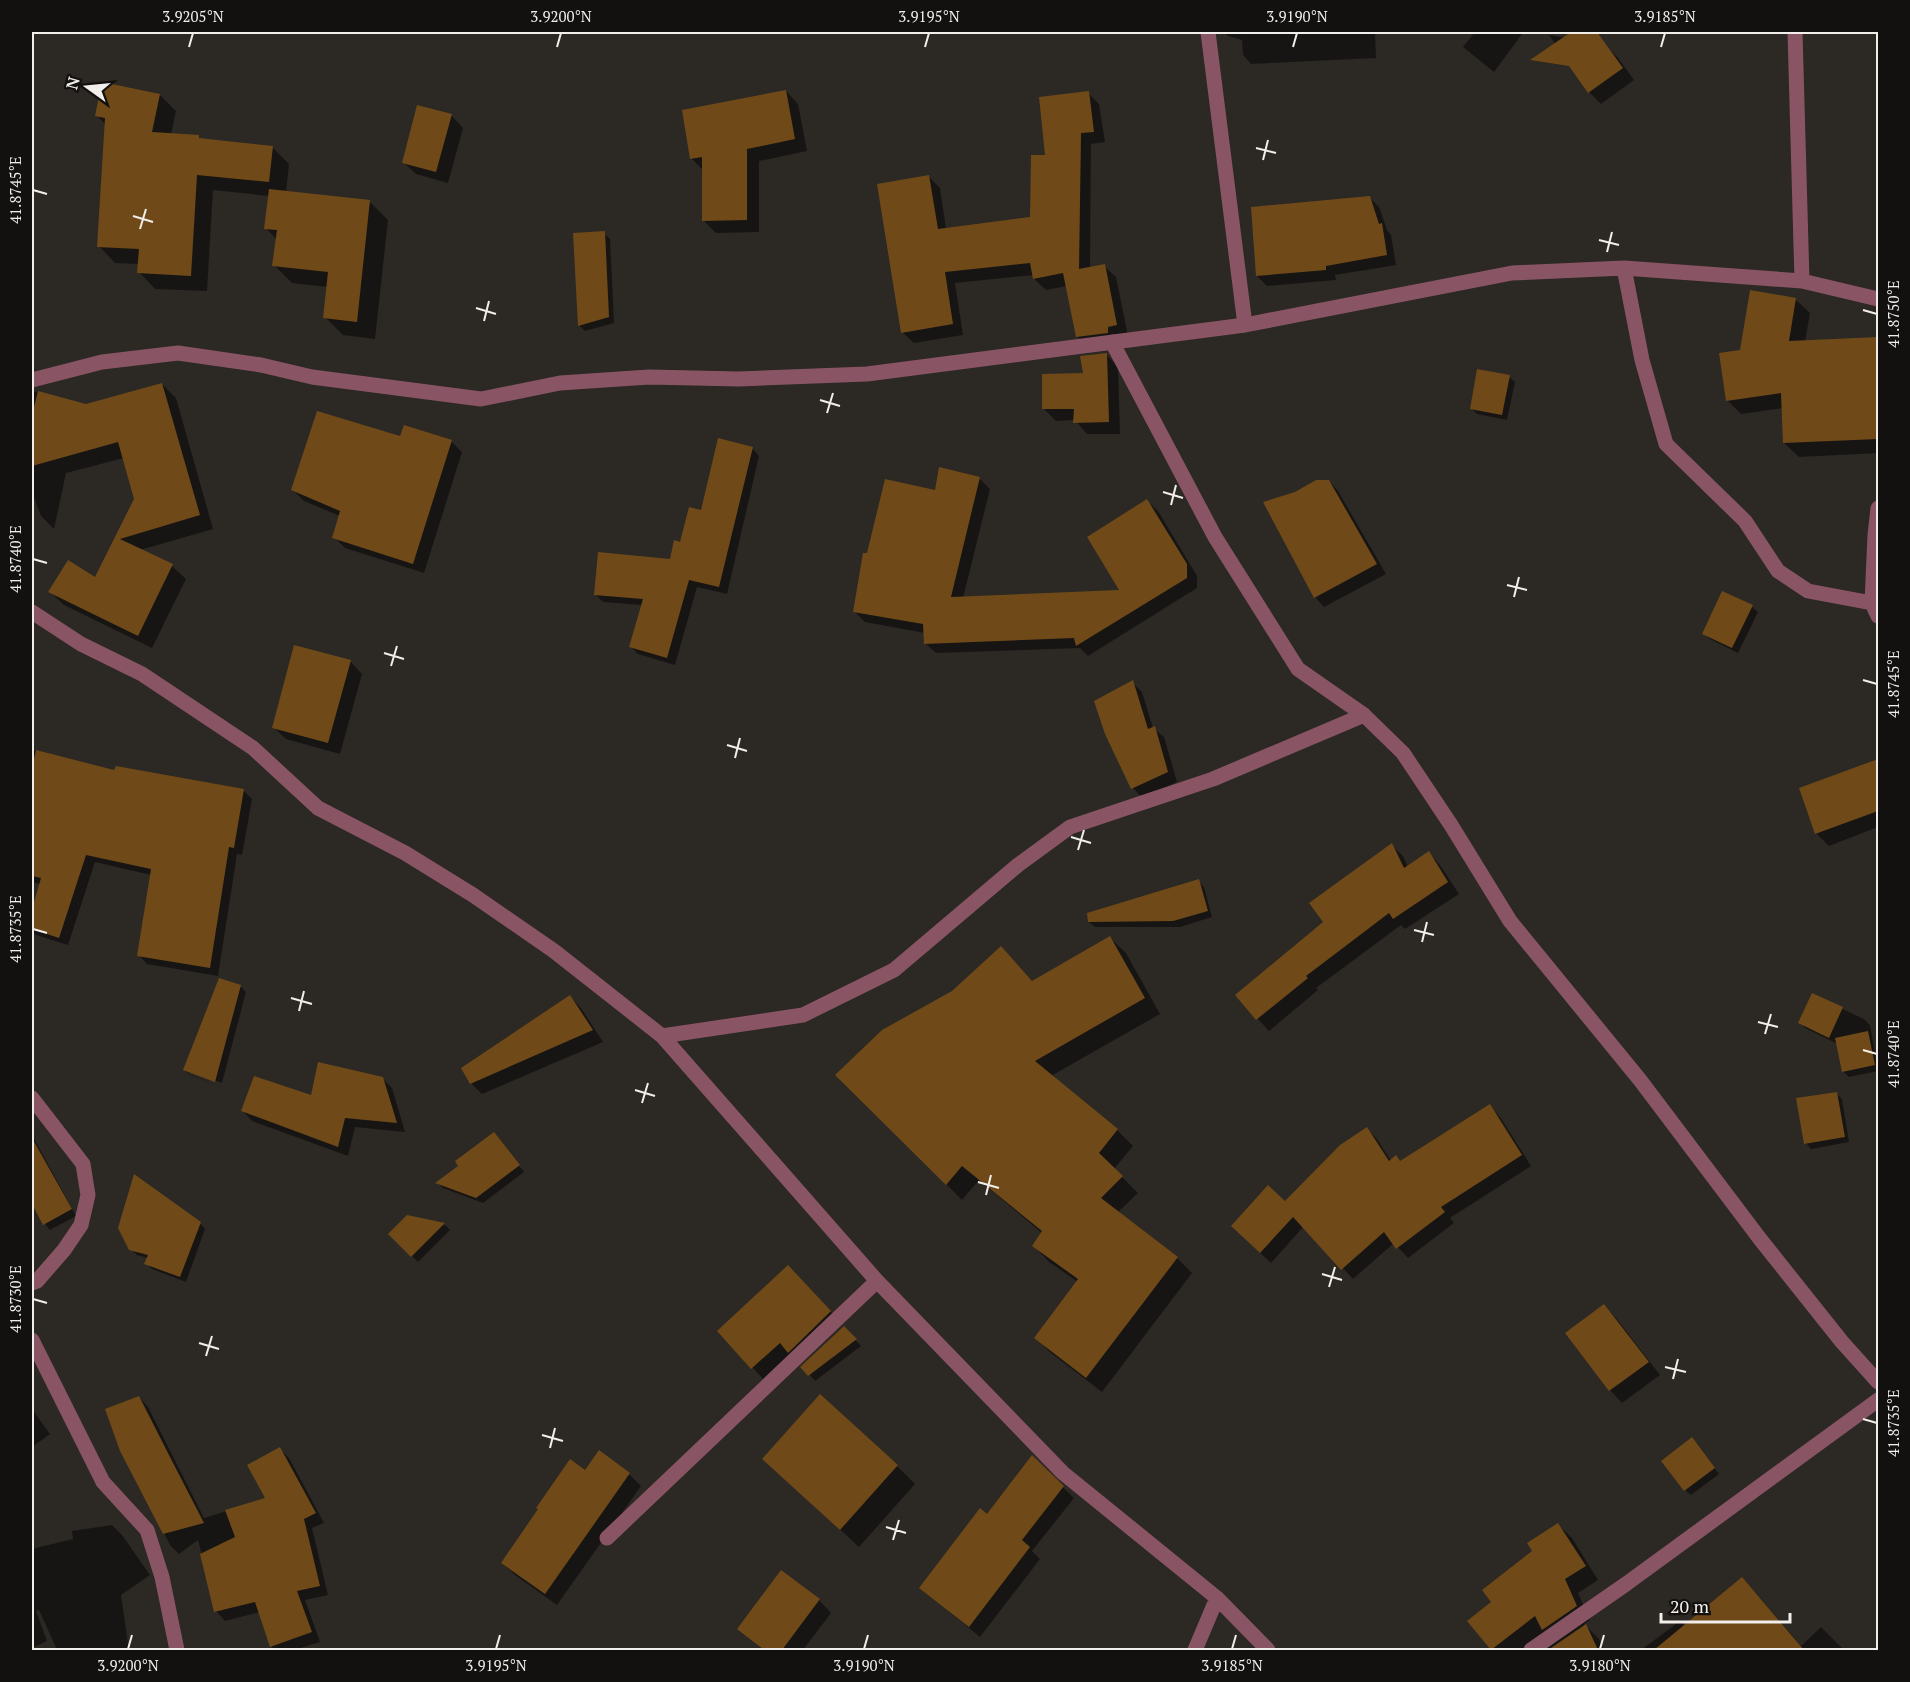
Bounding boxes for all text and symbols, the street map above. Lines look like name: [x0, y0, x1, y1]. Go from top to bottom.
text: 3.9205°N: [162, 6, 224, 26]
text: 3.9200°N: [530, 6, 592, 26]
text: 3.9195°N: [898, 6, 960, 26]
text: 3.9190°N: [1266, 6, 1328, 26]
text: 3.9185°N: [1634, 6, 1696, 26]
north arrow: [57, 57, 117, 117]
text: N: [60, 74, 85, 92]
text: 41.8745°E: [5, 156, 25, 224]
text: 41.8750°E: [1883, 280, 1903, 348]
text: 41.8740°E: [5, 525, 25, 593]
text: 41.8745°E: [1883, 650, 1903, 718]
text: 41.8735°E: [5, 895, 25, 963]
text: 41.8740°E: [1883, 1020, 1903, 1088]
text: 41.8730°E: [5, 1265, 25, 1333]
text: 41.8735°E: [1883, 1389, 1903, 1457]
scale bar: [1661, 1586, 1790, 1624]
text: 20 m: [1670, 1594, 1710, 1618]
text: 3.9200°N: [97, 1655, 159, 1675]
text: 3.9195°N: [465, 1655, 527, 1675]
text: 3.9190°N: [833, 1655, 895, 1675]
text: 3.9185°N: [1201, 1655, 1263, 1675]
text: 3.9180°N: [1569, 1655, 1631, 1675]

